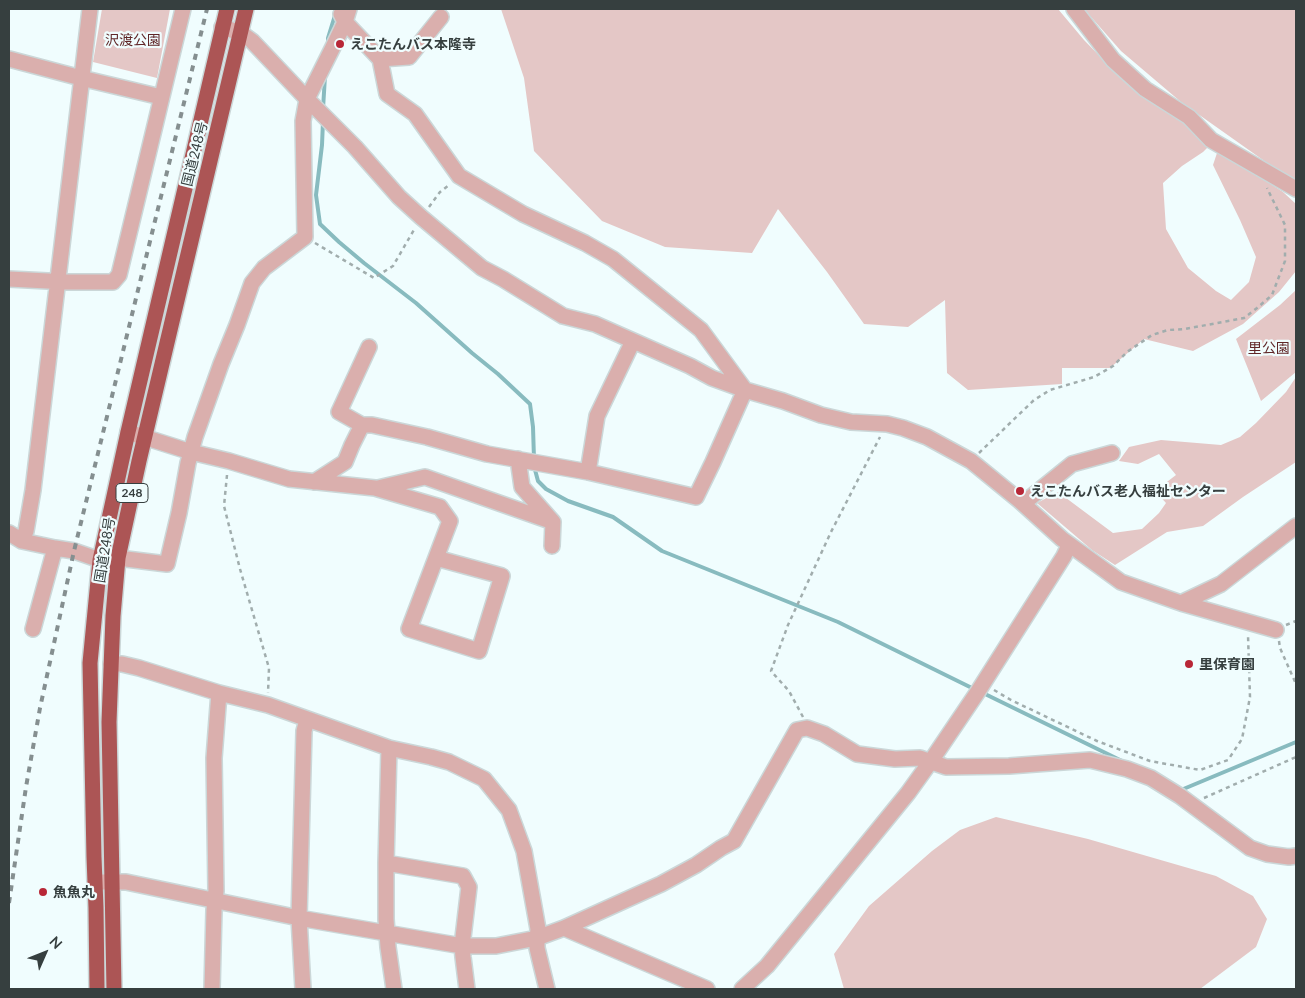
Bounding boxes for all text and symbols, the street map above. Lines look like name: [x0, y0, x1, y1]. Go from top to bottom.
park label: 沢渡公園: [105, 32, 161, 48]
place label: えこたんバス本隆寺: [350, 36, 476, 52]
marker: えこたんバス本隆寺: [334, 38, 346, 50]
street label: 国道248号: [179, 120, 211, 188]
park label: 里公園: [1248, 340, 1290, 356]
road number: 248: [116, 483, 148, 502]
place label: えこたんバス老人福祉センター: [1030, 483, 1226, 499]
marker: えこたんバス老人福祉センター: [1014, 485, 1026, 497]
street label: 国道248号: [92, 516, 118, 584]
place label: 里保育園: [1199, 656, 1255, 672]
marker: 里保育園: [1183, 658, 1195, 670]
place label: 魚魚丸: [53, 884, 95, 900]
marker: 魚魚丸: [37, 886, 49, 898]
north arrow: [20, 928, 70, 978]
text: N: [46, 932, 66, 952]

